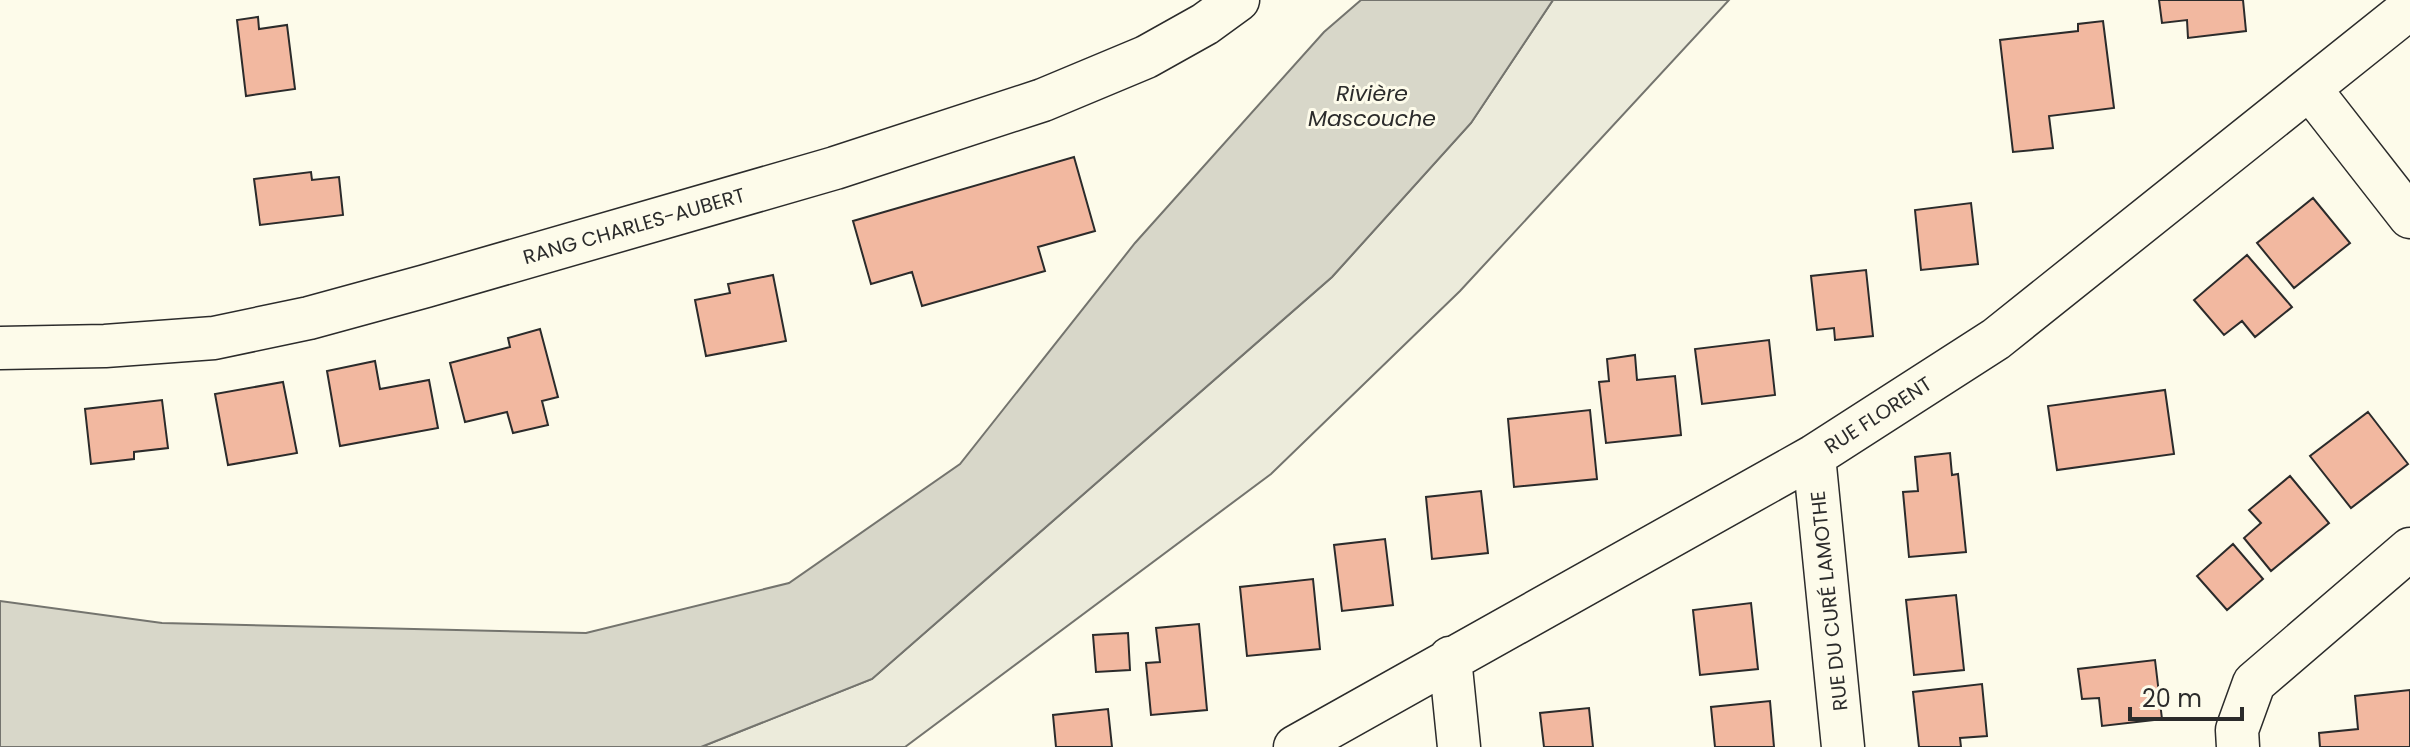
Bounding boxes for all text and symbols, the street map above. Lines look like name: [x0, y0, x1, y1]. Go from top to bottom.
water label: Rivière Mascouche: [1308, 78, 1436, 134]
street label: RANG CHARLES-AUBERT: [520, 181, 748, 271]
street label: RUE FLORENT: [1819, 370, 1937, 460]
street label: RUE DU CURÉ LAMOTHE: [1804, 490, 1854, 712]
scale bar: [2130, 671, 2242, 721]
text: 20 m: [2142, 682, 2202, 715]

